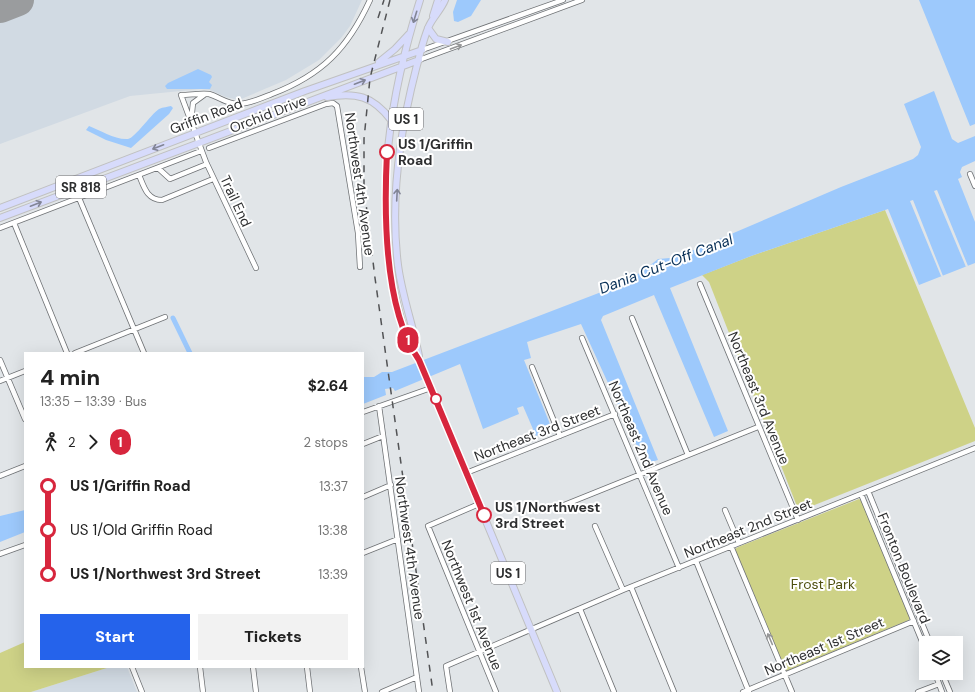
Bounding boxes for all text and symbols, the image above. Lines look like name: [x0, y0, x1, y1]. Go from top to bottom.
one-way arrow: [411, 10, 418, 23]
one-way arrow: [449, 42, 461, 50]
one-way arrow: [354, 77, 366, 85]
street label: Orchid Drive: [227, 91, 309, 137]
street label: Griffin Road: [167, 94, 245, 138]
road number: US 1: [389, 108, 423, 130]
street label: Northwest 4th Avenue: [341, 111, 379, 257]
place label: US 1/Griffin Road: [398, 135, 473, 169]
one-way arrow: [152, 144, 164, 152]
marker: US 1/Griffin Road: [379, 144, 395, 160]
street label: Trail End: [216, 172, 256, 230]
road number: SR 818: [56, 176, 106, 198]
one-way arrow: [393, 189, 400, 202]
one-way arrow: [30, 199, 42, 207]
water label: Dania Cut-Off Canal: [596, 229, 736, 299]
line badge: 1: [395, 327, 421, 353]
street label: Northeast 3rd Avenue: [724, 329, 794, 467]
text: 1: [405, 331, 411, 349]
text: 4 min: [40, 363, 100, 392]
text: $2.64: [308, 376, 348, 396]
street label: Northeast 2nd Avenue: [605, 378, 678, 518]
text: 13:35 – 13:39 · Bus: [40, 393, 147, 410]
unlabelled marker: [430, 393, 442, 405]
street label: Northeast 3rd Street: [471, 401, 603, 465]
icon: walk: [40, 431, 62, 453]
icon: forward: [82, 431, 104, 453]
text: 1: [118, 433, 123, 451]
text: 2: [68, 434, 76, 451]
text: 2 stops: [304, 434, 348, 451]
street label: Northwest 4th Avenue: [391, 475, 429, 621]
text: US 1/Griffin Road: [70, 476, 190, 496]
text: 13:37: [319, 478, 348, 495]
street label: Northeast 2nd Street: [681, 494, 815, 562]
place label: US 1/Northwest 3rd Street: [495, 498, 600, 532]
marker: US 1/Northwest 3rd Street: [476, 507, 492, 523]
street label: Fronton Boulevard: [874, 510, 934, 626]
text: US 1/Old Griffin Road: [70, 520, 213, 540]
text: 13:38: [318, 522, 348, 539]
street label: Northwest 1st Avenue: [438, 537, 506, 673]
road number: US 1: [491, 562, 525, 584]
text: US 1/Northwest 3rd Street: [70, 564, 261, 584]
text: 13:39: [318, 566, 348, 583]
park label: Frost Park: [791, 575, 855, 593]
street label: Northeast 1st Street: [761, 613, 887, 679]
button: Start: [40, 614, 190, 660]
button: Tickets: [198, 614, 348, 660]
one-way arrow: [765, 633, 773, 645]
map controls: [919, 636, 963, 680]
button: layers: [919, 636, 963, 680]

